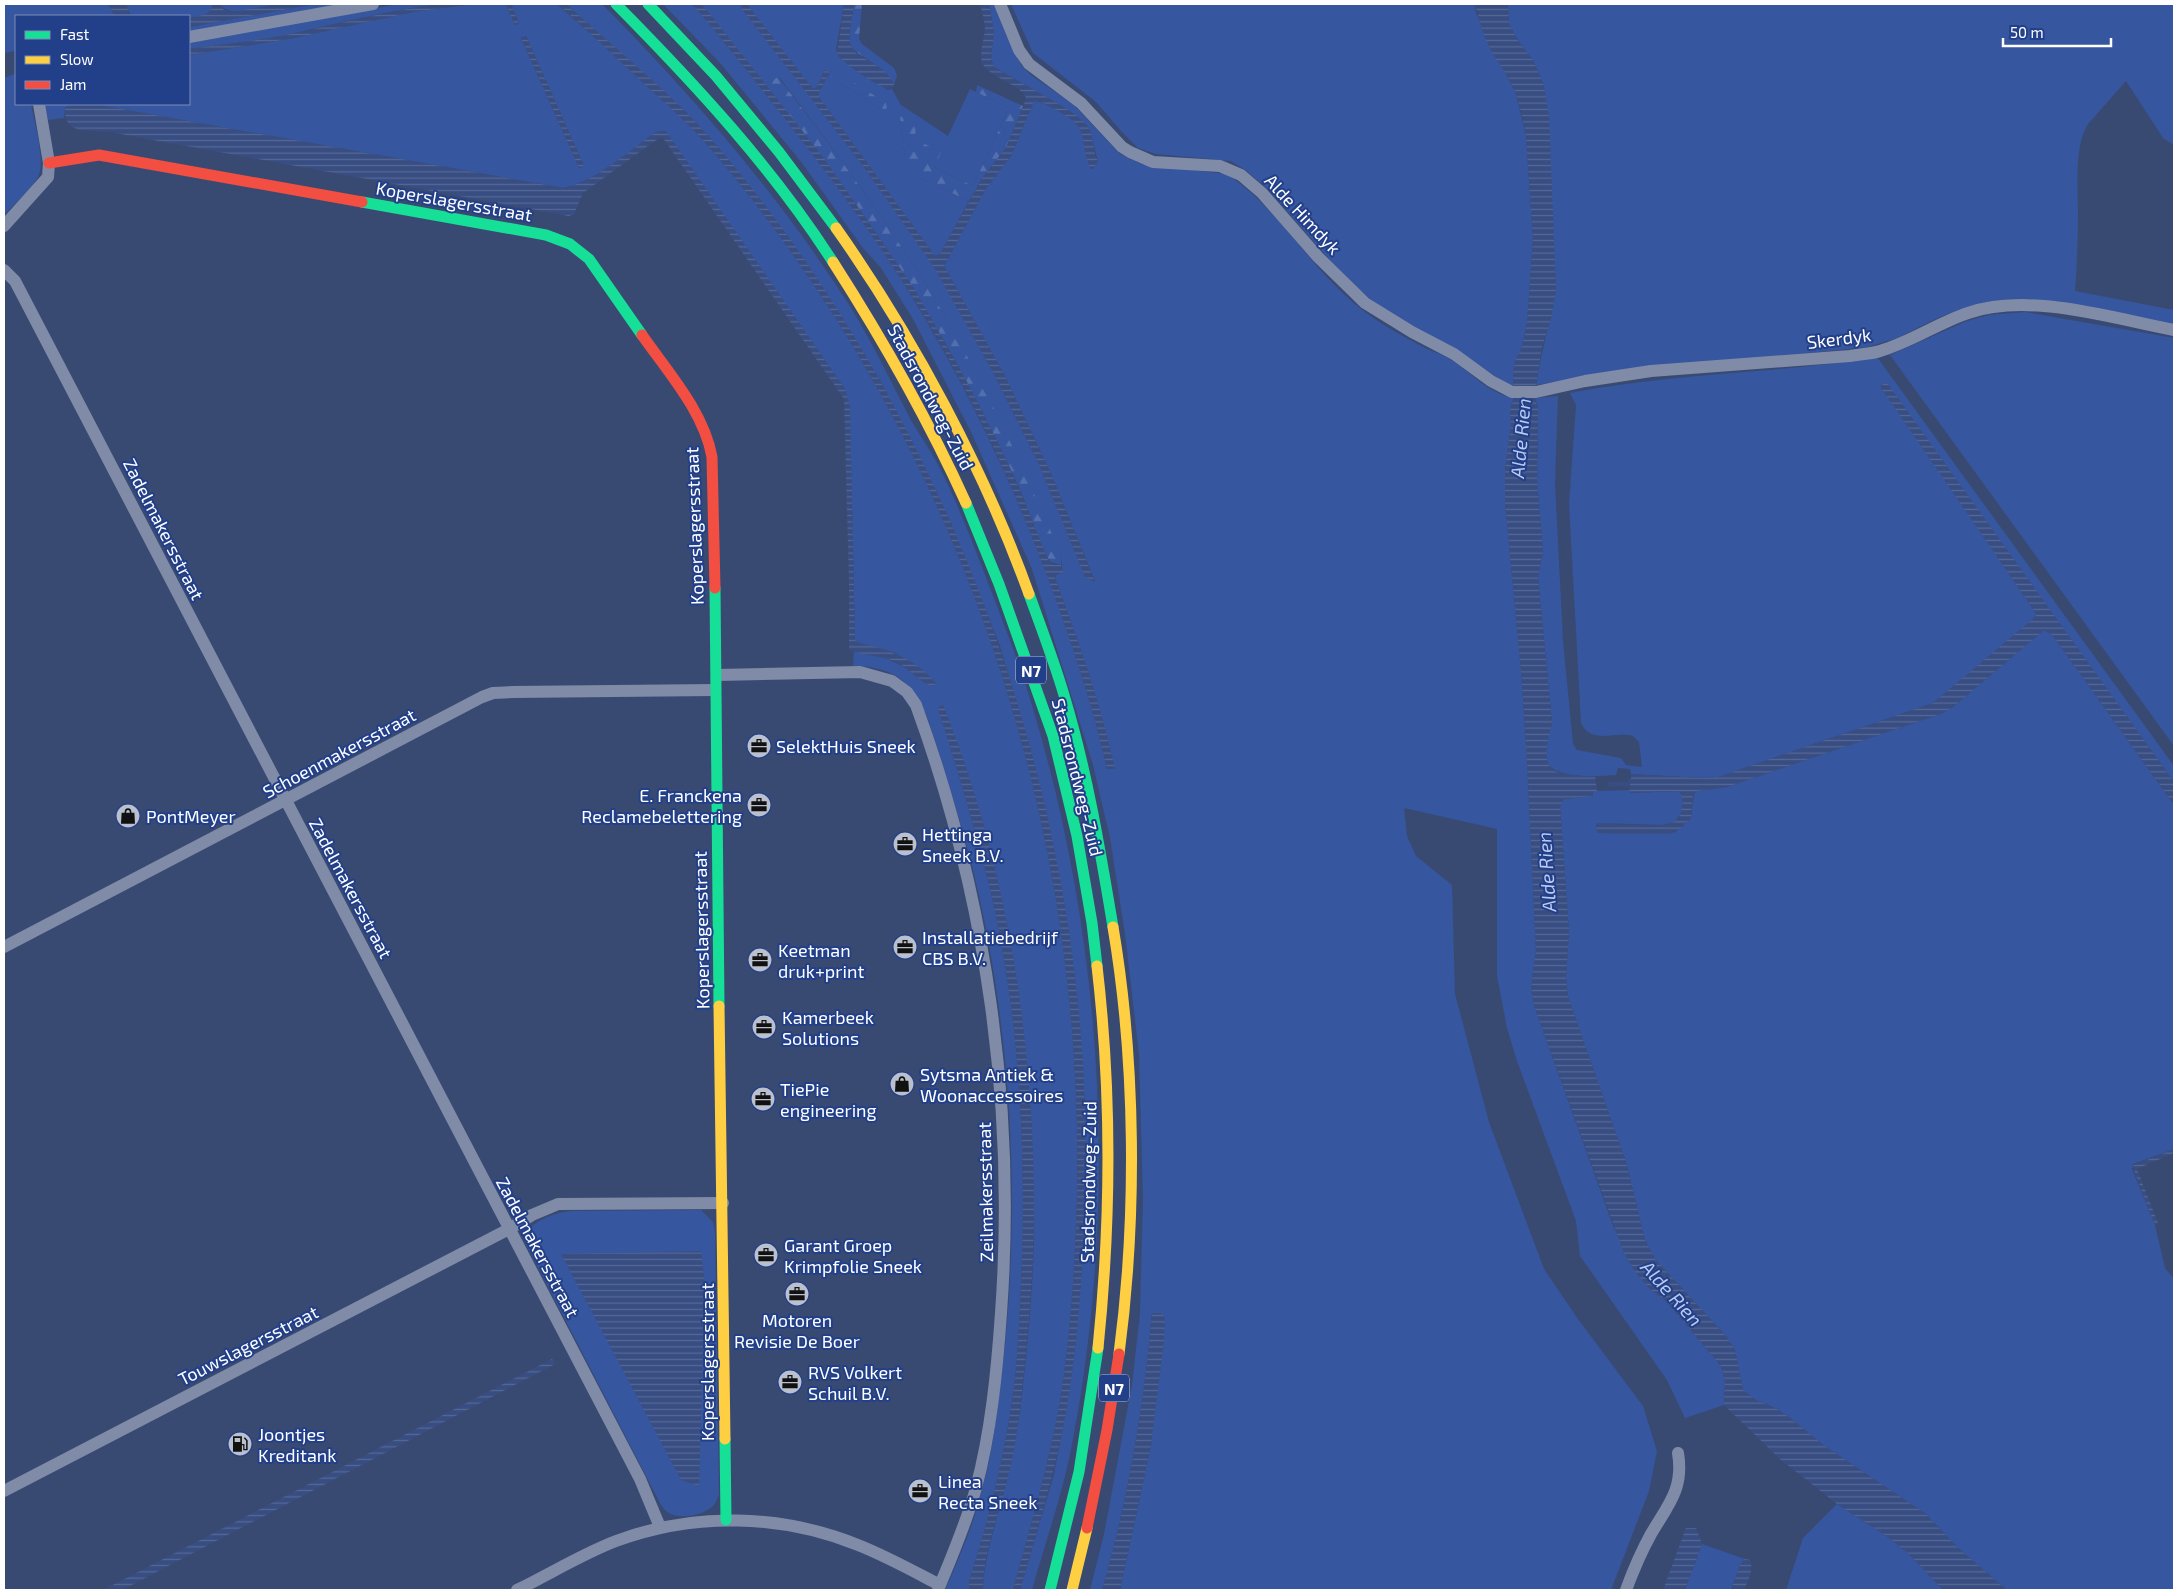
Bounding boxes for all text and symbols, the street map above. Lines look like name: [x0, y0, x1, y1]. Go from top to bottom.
legend: [15, 15, 190, 105]
scale bar: [2003, 15, 2110, 47]
text: 50 m: [2010, 23, 2044, 41]
text: Fast: [60, 25, 90, 43]
text: Slow: [60, 50, 94, 68]
text: Jam: [60, 75, 86, 93]
street label: Alde Himdyk: [1260, 169, 1346, 259]
street label: Koperslagersstraat: [374, 176, 534, 226]
street label: Stadsrondweg-Zuid: [883, 320, 979, 474]
street label: Skerdyk: [1806, 323, 1872, 353]
water label: Alde Rien: [1505, 397, 1535, 480]
street label: Koperslagersstraat: [680, 446, 708, 605]
street label: Zadelmakersstraat: [119, 455, 209, 604]
road number: N7: [1016, 656, 1046, 684]
street label: Stadsrondweg-Zuid: [1048, 696, 1108, 858]
street label: Schoenmakersstraat: [259, 703, 419, 803]
office icon: SelektHuis Sneek: [746, 733, 772, 759]
place label: SelektHuis Sneek: [776, 735, 916, 757]
place label: E. Franckena Reclamebelettering: [581, 784, 742, 827]
office icon: E. Franckena Reclamebelettering: [746, 792, 772, 818]
shop icon: PontMeyer: [115, 803, 141, 829]
place label: PontMeyer: [146, 805, 236, 827]
street label: Zadelmakersstraat: [305, 814, 397, 962]
place label: Hettinga Sneek B.V.: [922, 823, 1004, 866]
office icon: Hettinga Sneek B.V.: [892, 831, 918, 857]
water label: Alde Rien: [1532, 831, 1560, 914]
street label: Koperslagersstraat: [689, 851, 713, 1009]
place label: Installatiebedrijf CBS B.V.: [922, 926, 1059, 969]
office icon: Installatiebedrijf CBS B.V.: [892, 934, 918, 960]
place label: Keetman druk+print: [778, 939, 864, 982]
office icon: Keetman druk+print: [747, 947, 773, 973]
place label: Kamerbeek Solutions: [782, 1006, 874, 1049]
office icon: Kamerbeek Solutions: [751, 1014, 777, 1040]
place label: Sytsma Antiek & Woonaccessoires: [920, 1063, 1063, 1106]
shop icon: Sytsma Antiek & Woonaccessoires: [889, 1071, 915, 1097]
place label: TiePie engineering: [780, 1078, 877, 1121]
office icon: TiePie engineering: [750, 1086, 776, 1112]
street label: Stadsrondweg-Zuid: [1076, 1101, 1100, 1263]
street label: Zeilmakersstraat: [973, 1122, 997, 1262]
street label: Zadelmakersstraat: [492, 1173, 584, 1321]
place label: Garant Groep Krimpfolie Sneek: [784, 1234, 922, 1277]
office icon: Garant Groep Krimpfolie Sneek: [753, 1242, 779, 1268]
water label: Alde Rien: [1636, 1255, 1707, 1331]
office icon: Motoren Revisie De Boer: [784, 1281, 810, 1307]
street label: Koperslagersstraat: [696, 1283, 718, 1441]
street label: Touwslagersstraat: [174, 1300, 322, 1390]
place label: Motoren Revisie De Boer: [734, 1309, 860, 1352]
place label: RVS Volkert Schuil B.V.: [808, 1361, 902, 1404]
office icon: RVS Volkert Schuil B.V.: [777, 1369, 803, 1395]
road number: N7: [1099, 1375, 1129, 1402]
place label: Joontjes Kreditank: [258, 1423, 336, 1466]
fuel station icon: Joontjes Kreditank: [227, 1431, 253, 1457]
place label: Linea Recta Sneek: [938, 1470, 1037, 1513]
office icon: Linea Recta Sneek: [907, 1478, 933, 1504]

